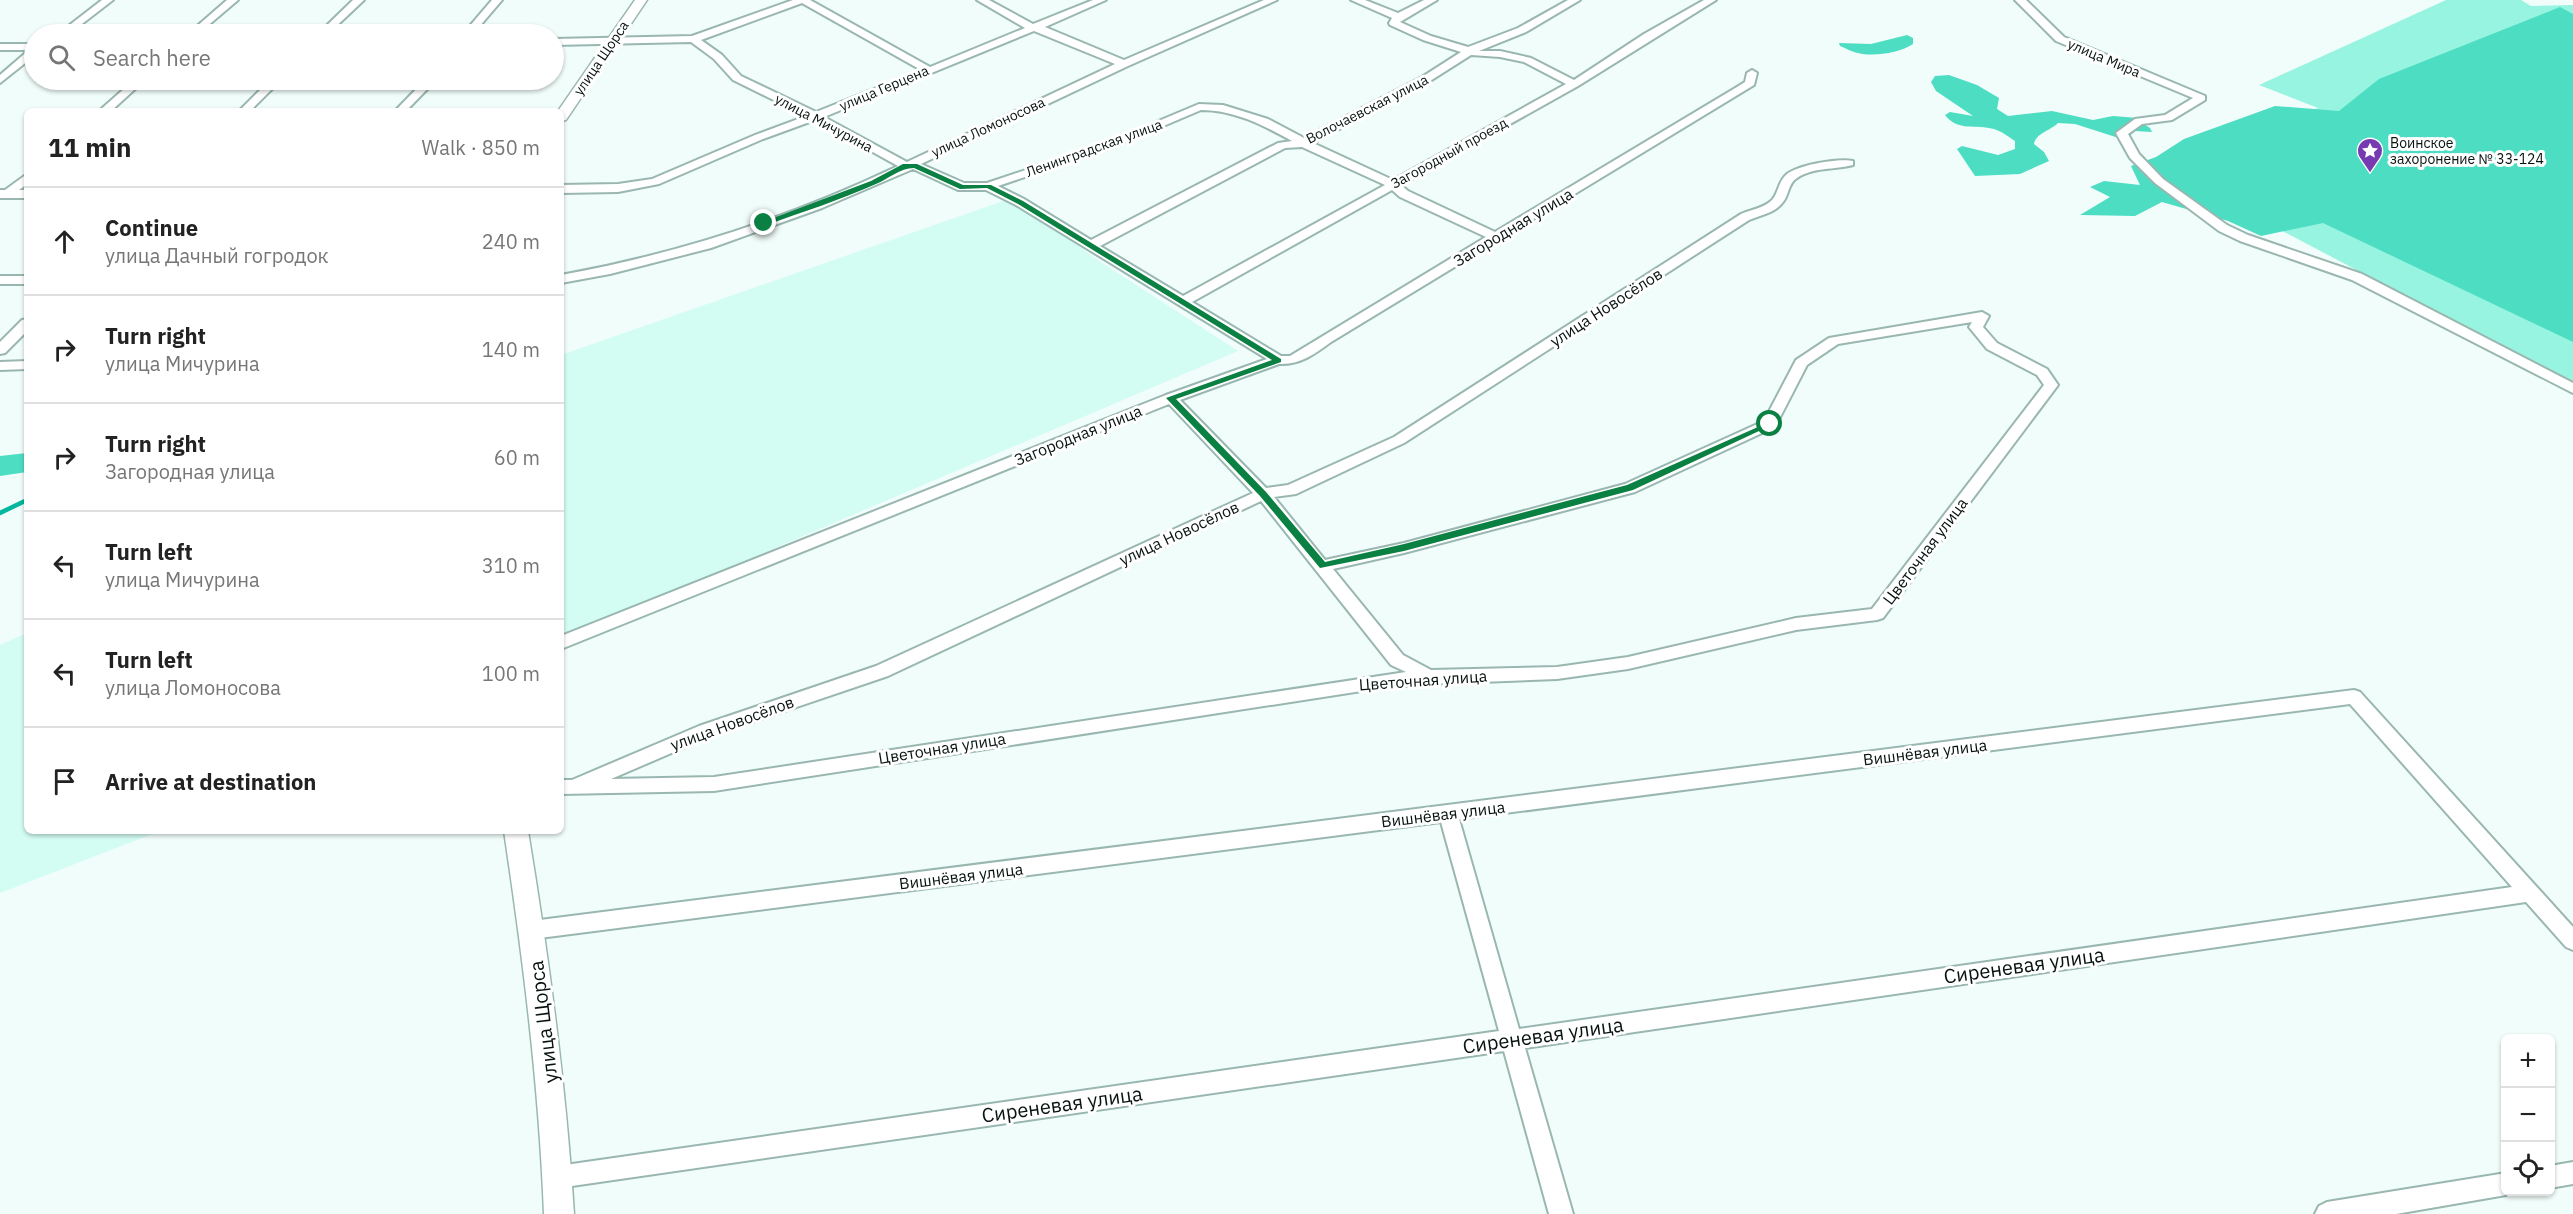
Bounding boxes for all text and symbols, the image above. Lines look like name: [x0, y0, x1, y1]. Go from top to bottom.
street label: улица Щорса: [569, 17, 633, 99]
search box: [24, 24, 564, 90]
street label: улица Мира: [2065, 35, 2144, 82]
icon: search: [45, 41, 78, 74]
text: Search here: [93, 43, 211, 72]
street label: улица Герцена: [837, 61, 932, 115]
street label: Волочаевская улица: [1303, 70, 1432, 148]
street label: улица Мичурина: [772, 90, 876, 157]
street label: улица Ломоносова: [928, 93, 1048, 161]
street label: Загородный проезд: [1387, 113, 1511, 193]
street label: Ленинградская улица: [1023, 115, 1165, 181]
text: 11 min: [48, 130, 132, 164]
text: Walk · 850 m: [422, 134, 540, 161]
place label: Воинское захоронение № 33-124: [2390, 134, 2544, 168]
place icon: Воинское захоронение № 33-124: [2355, 136, 2385, 174]
street label: Загородная улица: [1450, 183, 1577, 271]
route end: [750, 209, 776, 235]
text: Continue: [105, 213, 198, 242]
icon: ahead: [48, 225, 81, 258]
text: 240 m: [482, 228, 540, 255]
text: улица Дачный гогродок: [105, 242, 329, 269]
street label: улица Новосёлов: [1546, 263, 1666, 351]
text: Turn right: [105, 321, 206, 350]
icon: right: [48, 333, 81, 366]
text: 140 m: [482, 336, 540, 363]
text: улица Мичурина: [105, 350, 260, 377]
street label: Загородная улица: [1011, 400, 1145, 470]
route start: [1756, 410, 1782, 436]
text: Turn right: [105, 429, 206, 458]
icon: right: [48, 441, 81, 474]
text: 60 m: [494, 444, 540, 471]
text: Загородная улица: [105, 458, 275, 485]
street label: Цветочная улица: [1878, 493, 1972, 608]
street label: улица Новосёлов: [1116, 496, 1242, 570]
text: Turn left: [105, 537, 193, 566]
icon: left: [48, 549, 81, 582]
text: 310 m: [482, 552, 540, 579]
text: улица Мичурина: [105, 566, 260, 593]
text: Turn left: [105, 645, 193, 674]
icon: left: [48, 657, 81, 690]
text: 100 m: [482, 660, 540, 687]
street label: Цветочная улица: [1358, 666, 1488, 694]
text: улица Ломоносова: [105, 674, 281, 701]
street label: улица Новосёлов: [668, 691, 796, 755]
street label: Цветочная улица: [877, 728, 1008, 768]
street label: Вишнёвая улица: [1862, 734, 1989, 770]
icon: arrive: [48, 765, 81, 798]
text: Arrive at destination: [105, 767, 316, 796]
street label: Вишнёвая улица: [1380, 796, 1507, 832]
street label: Вишнёвая улица: [898, 858, 1025, 894]
street label: Сиреневая улица: [1942, 940, 2106, 990]
street label: улица Щорса: [522, 959, 564, 1085]
street label: Сиреневая улица: [1461, 1010, 1625, 1060]
map controls: [2501, 1034, 2555, 1196]
button: +: [2501, 1034, 2555, 1088]
street label: Сиреневая улица: [980, 1079, 1144, 1129]
button: −: [2501, 1088, 2555, 1142]
button: locate: [2501, 1142, 2555, 1196]

